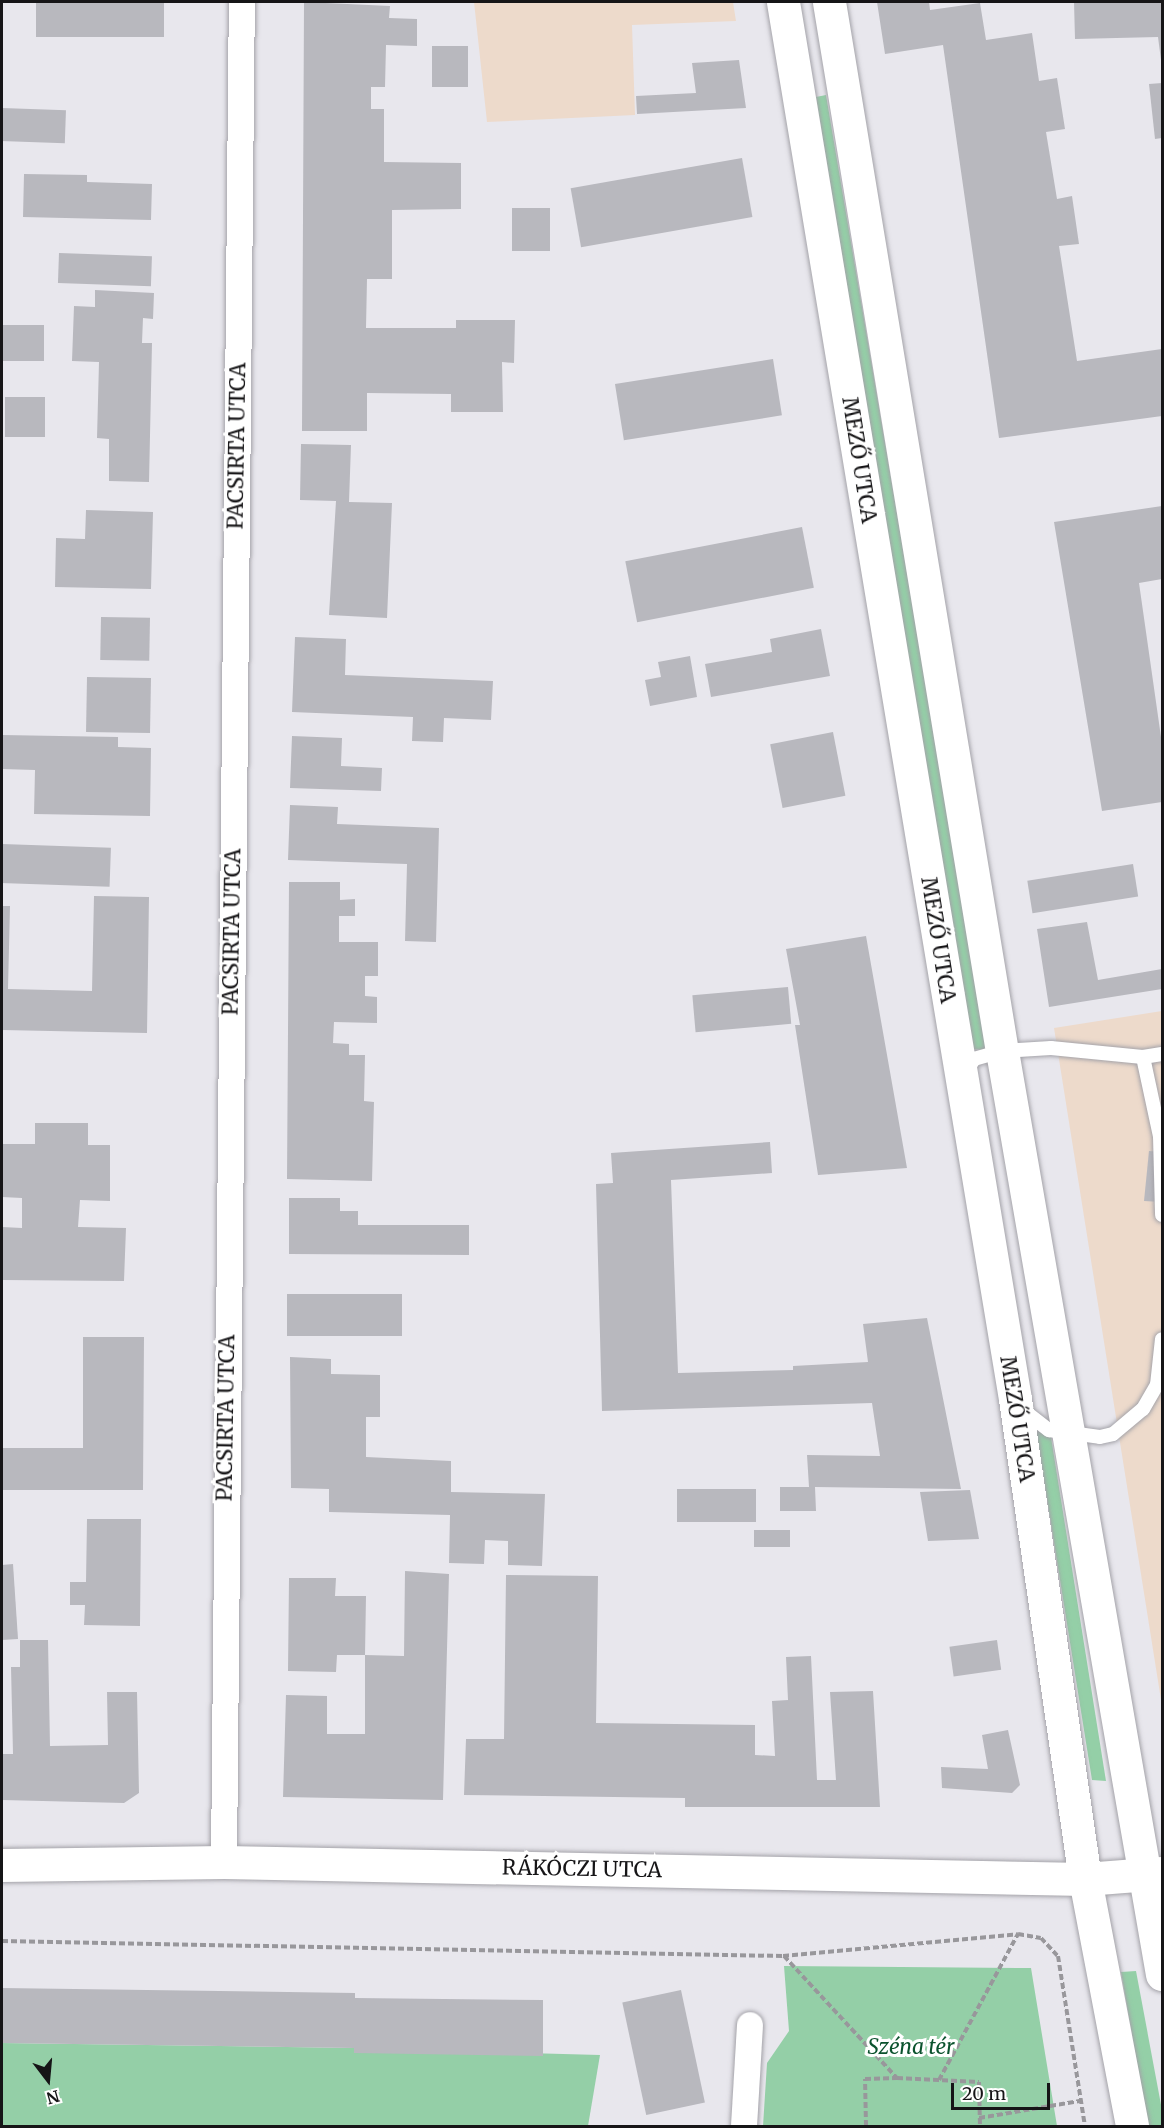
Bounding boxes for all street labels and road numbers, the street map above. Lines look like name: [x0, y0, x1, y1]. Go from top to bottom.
street label: PACSIRTA UTCA: [223, 362, 251, 530]
street label: MEZŐ UTCA: [837, 395, 881, 525]
street label: PACSIRTA UTCA: [218, 848, 246, 1016]
street label: MEZŐ UTCA: [916, 875, 960, 1005]
street label: PACSIRTA UTCA: [212, 1334, 240, 1502]
street label: MEZŐ UTCA: [995, 1354, 1039, 1484]
street label: RÁKÓCZI UTCA: [502, 1855, 662, 1883]

